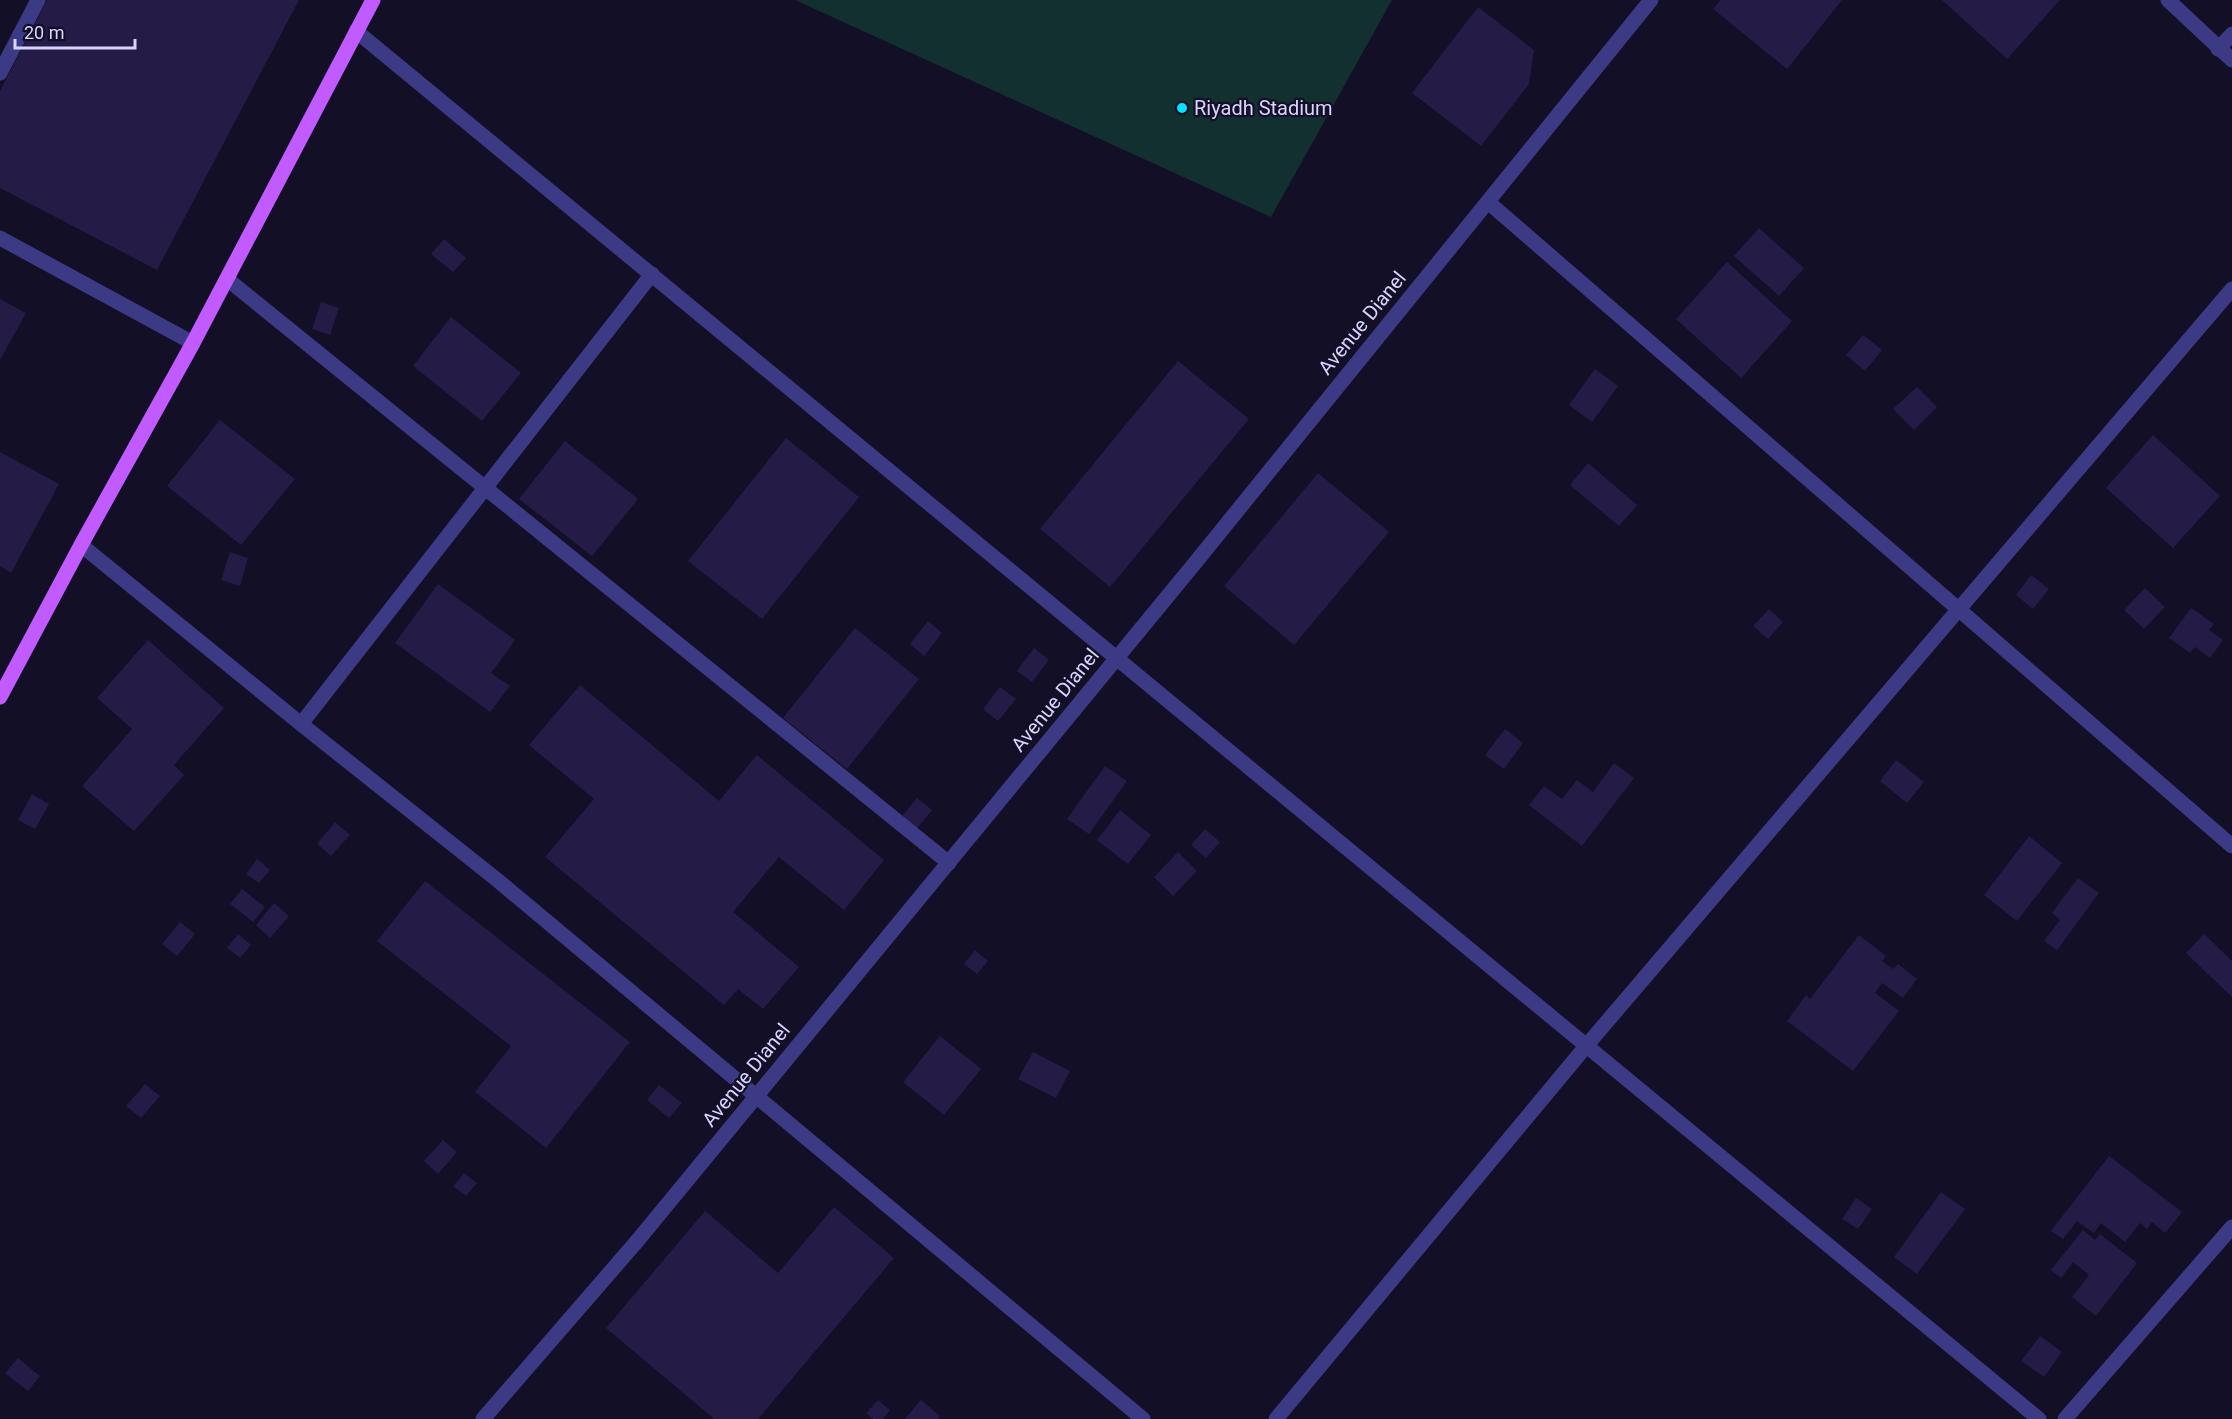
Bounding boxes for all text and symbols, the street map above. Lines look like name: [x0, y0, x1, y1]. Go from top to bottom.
scale bar: [15, 12, 135, 50]
text: 20 m: [24, 22, 64, 43]
place label: Riyadh Stadium: [1194, 96, 1333, 120]
marker: Riyadh Stadium: [1175, 101, 1189, 115]
street label: Avenue Dianel: [1313, 267, 1411, 379]
street label: Avenue Dianel: [1006, 644, 1104, 756]
street label: Avenue Dianel: [697, 1019, 795, 1131]

